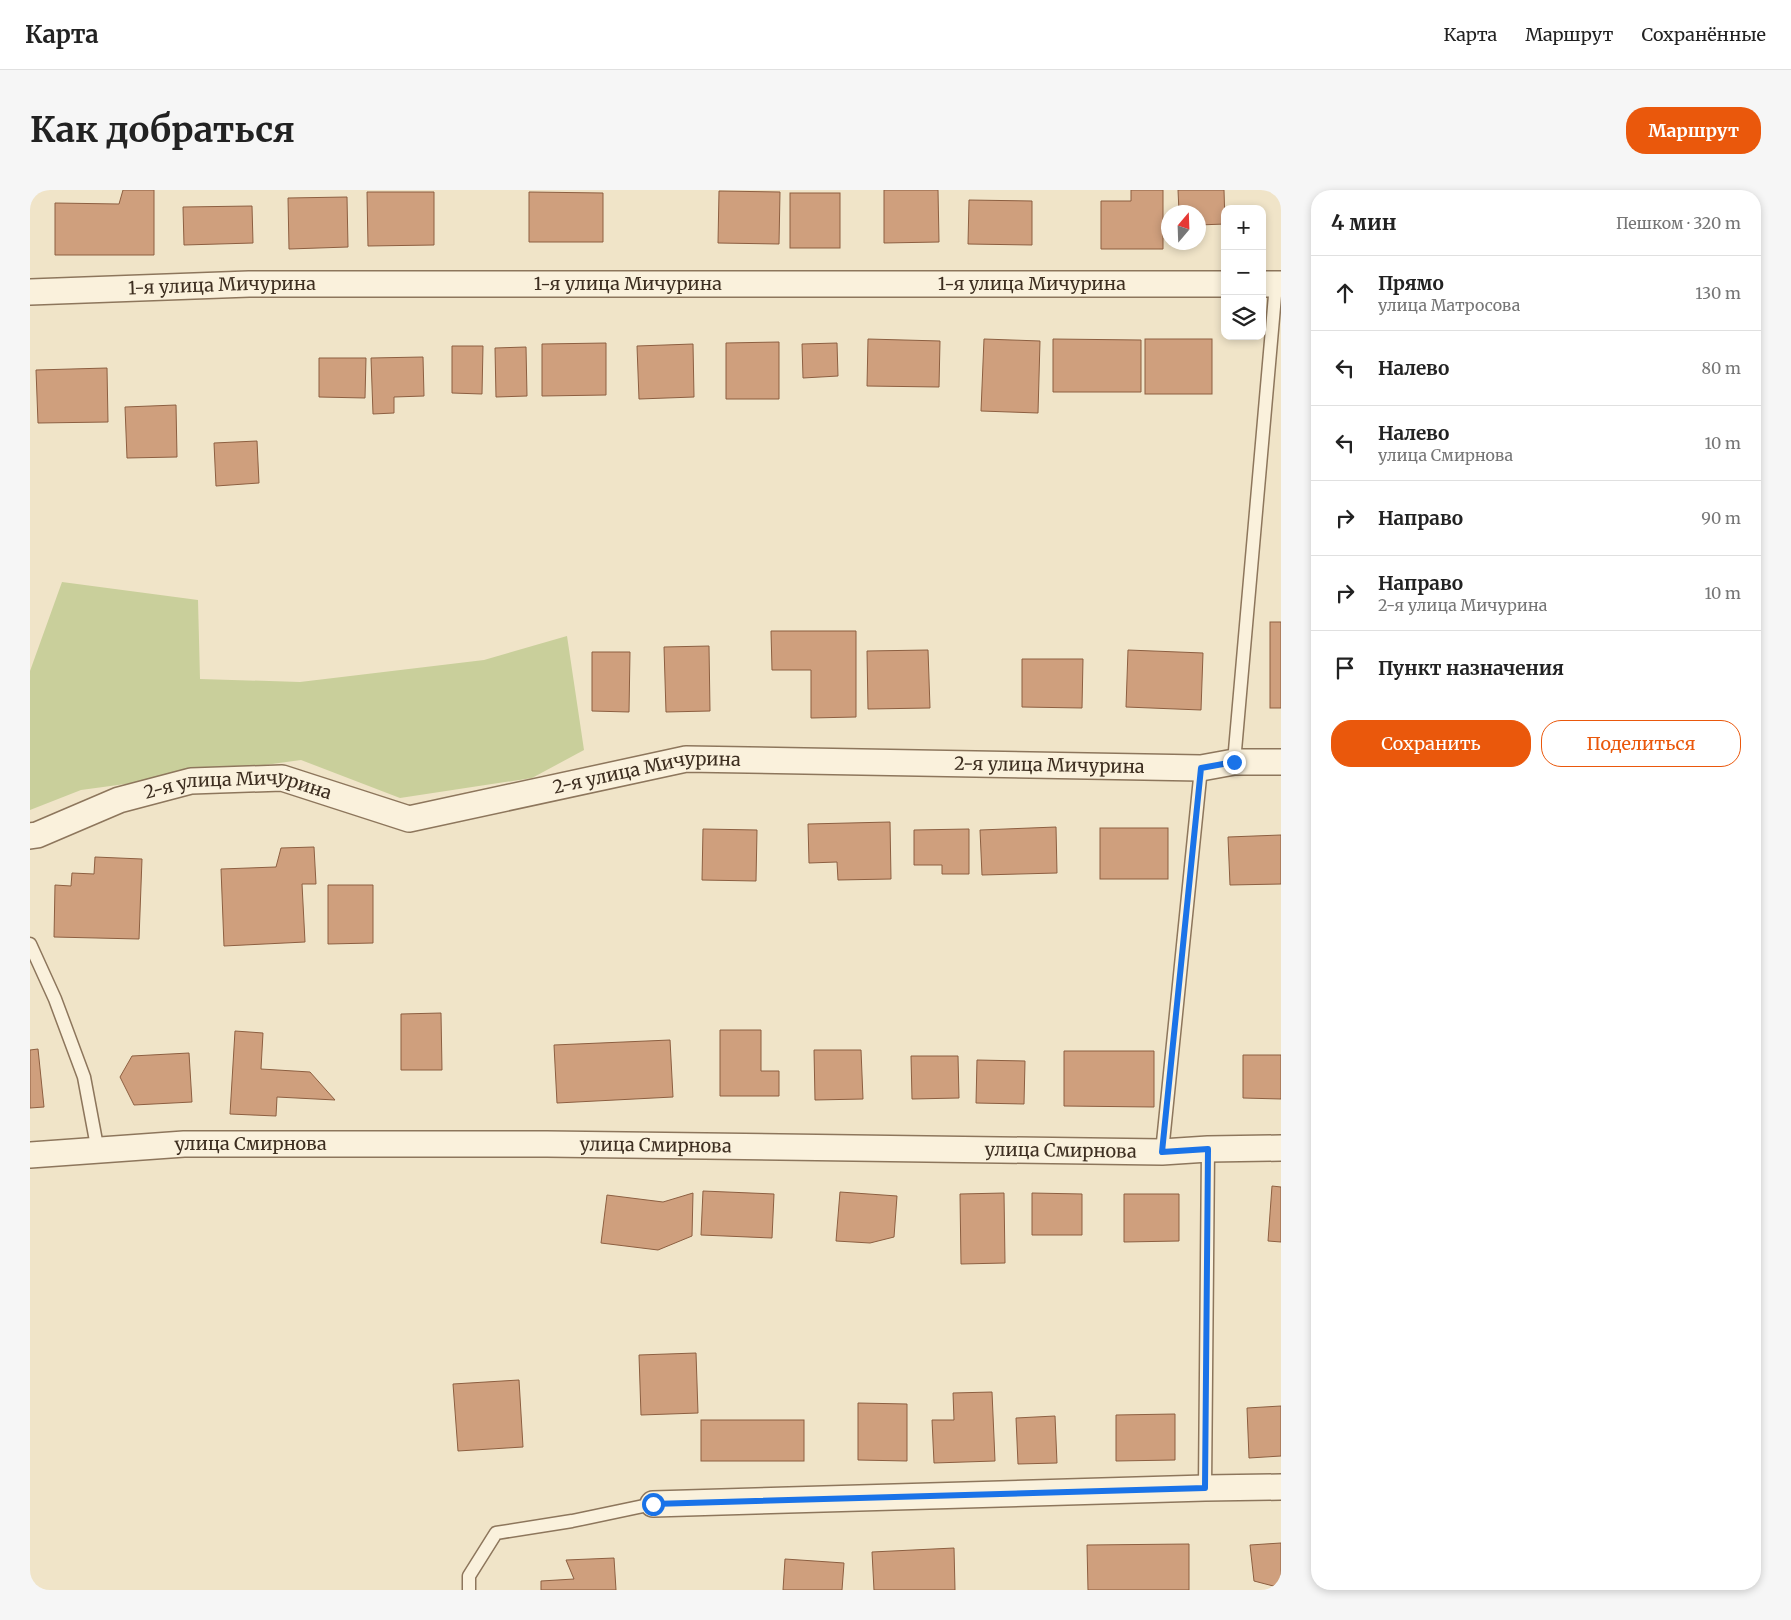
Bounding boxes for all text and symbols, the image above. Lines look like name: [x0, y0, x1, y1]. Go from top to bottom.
text: Карта: [25, 19, 99, 50]
text: Карта: [1444, 23, 1497, 46]
text: Маршрут: [1525, 23, 1613, 46]
text: Сохранённые: [1641, 23, 1766, 46]
button: Маршрут: [1626, 107, 1761, 154]
text: Как добраться: [30, 108, 295, 152]
north arrow: [1161, 205, 1206, 250]
map controls: [1221, 205, 1266, 340]
button: +: [1221, 205, 1266, 250]
text: 4 мин: [1331, 209, 1396, 236]
text: Пешком · 320 m: [1616, 213, 1741, 233]
button: −: [1221, 250, 1266, 295]
text: Прямо: [1378, 271, 1444, 295]
street label: 1-я улица Мичурина: [128, 272, 316, 299]
street label: 1-я улица Мичурина: [534, 272, 722, 295]
street label: 1-я улица Мичурина: [938, 272, 1126, 295]
icon: ahead: [1331, 279, 1359, 307]
text: 130 m: [1695, 283, 1741, 303]
button: layers: [1221, 295, 1266, 340]
text: улица Матросова: [1378, 295, 1520, 315]
icon: left: [1331, 354, 1359, 382]
text: Налево: [1378, 356, 1449, 380]
text: 80 m: [1702, 358, 1741, 378]
text: Налево: [1378, 421, 1449, 445]
icon: left: [1331, 429, 1359, 457]
text: 10 m: [1704, 433, 1741, 453]
text: улица Смирнова: [1378, 445, 1513, 465]
icon: right: [1331, 504, 1359, 532]
text: Направо: [1378, 506, 1463, 530]
text: 90 m: [1701, 508, 1741, 528]
text: Направо: [1378, 571, 1463, 595]
icon: right: [1331, 579, 1359, 607]
text: 10 m: [1704, 583, 1741, 603]
text: 2-я улица Мичурина: [1378, 595, 1547, 615]
icon: arrive: [1331, 654, 1359, 682]
text: Пункт назначения: [1378, 656, 1564, 680]
button: Сохранить: [1331, 720, 1531, 767]
button: Поделиться: [1541, 720, 1741, 767]
street label: 2-я улица Мичурина: [551, 747, 741, 799]
route end: [1223, 751, 1246, 774]
street label: 2-я улица Мичурина: [954, 752, 1145, 778]
street label: 2-я улица Мичурина: [142, 765, 335, 804]
street label: улица Смирнова: [174, 1132, 327, 1156]
street label: улица Смирнова: [579, 1132, 732, 1157]
street label: улица Смирнова: [984, 1138, 1137, 1163]
route start: [642, 1493, 665, 1516]

